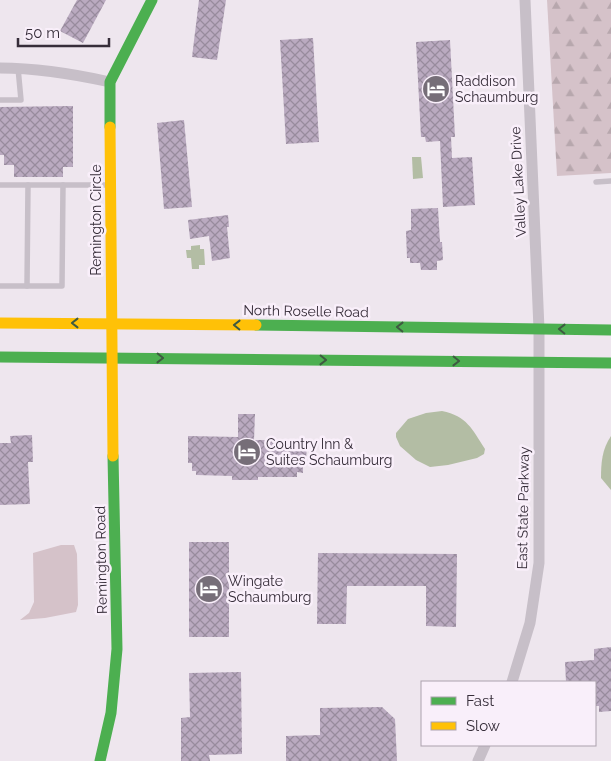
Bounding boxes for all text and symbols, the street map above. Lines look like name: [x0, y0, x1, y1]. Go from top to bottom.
scale bar: [18, 15, 109, 47]
text: 50 m: [25, 24, 60, 42]
place label: Raddison Schaumburg: [455, 73, 538, 105]
hotel icon: Raddison Schaumburg: [421, 74, 451, 104]
street label: Valley Lake Drive: [507, 126, 529, 238]
street label: Remington Circle: [88, 164, 104, 276]
street label: North Roselle Road: [243, 302, 369, 320]
one-way arrow: [71, 318, 78, 328]
one-way arrow: [233, 320, 241, 330]
one-way arrow: [396, 322, 404, 332]
one-way arrow: [558, 324, 566, 335]
one-way arrow: [156, 353, 164, 363]
one-way arrow: [319, 355, 327, 365]
one-way arrow: [453, 356, 461, 366]
place label: Country Inn & Suites Schaumburg: [266, 436, 392, 468]
hotel icon: Country Inn & Suites Schaumburg: [232, 437, 262, 467]
street label: East State Parkway: [514, 446, 532, 570]
street label: Remington Road: [92, 506, 110, 614]
place label: Wingate Schaumburg: [228, 573, 311, 605]
hotel icon: Wingate Schaumburg: [194, 574, 224, 604]
legend: [421, 681, 596, 746]
text: Fast: [466, 692, 494, 710]
text: Slow: [466, 717, 500, 735]

